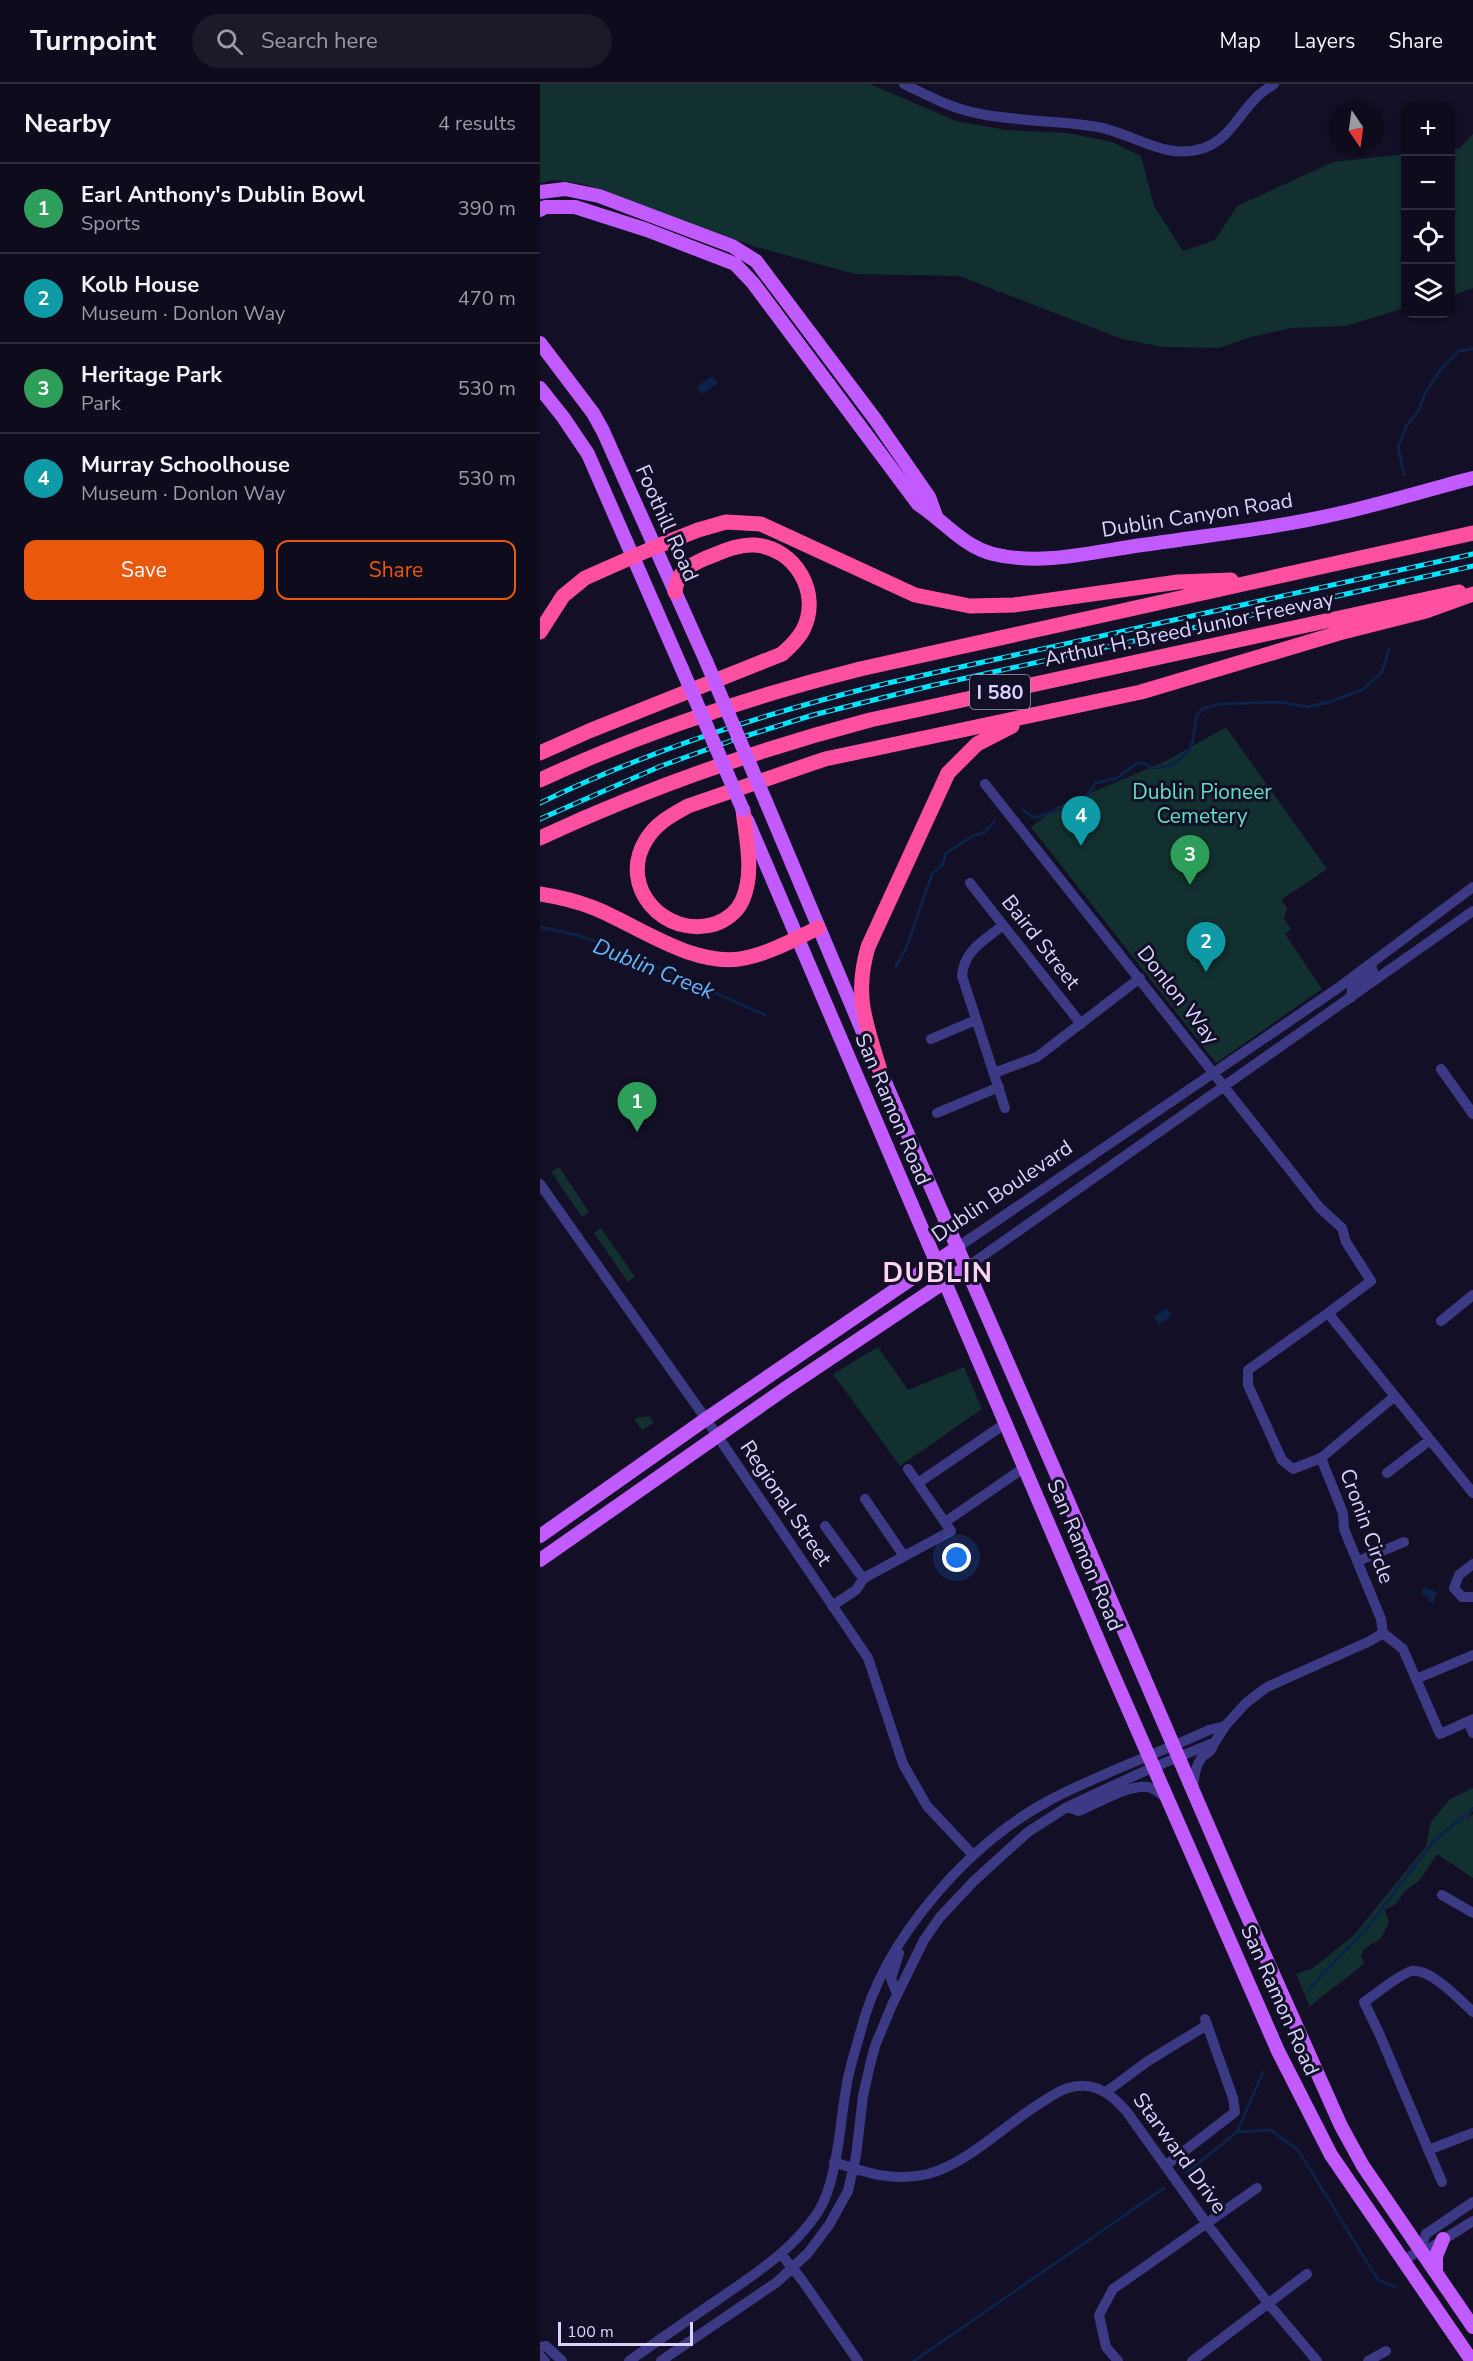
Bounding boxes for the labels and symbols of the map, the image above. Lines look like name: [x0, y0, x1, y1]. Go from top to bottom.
north arrow: [1329, 102, 1383, 156]
street label: Foothill Road: [629, 460, 705, 586]
street label: Dublin Canyon Road: [1099, 486, 1295, 544]
street label: Arthur H. Breed Junior Freeway: [1042, 585, 1336, 673]
road number: I 580: [970, 675, 1030, 709]
park label: Dublin Pioneer Cemetery: [1132, 778, 1272, 830]
pin: 4: [1062, 796, 1100, 846]
pin: 3: [1170, 836, 1210, 885]
street label: Baird Street: [995, 889, 1087, 995]
pin: 2: [1186, 922, 1226, 972]
water label: Dublin Creek: [589, 931, 720, 1007]
street label: Donlon Way: [1131, 940, 1225, 1050]
street label: San Ramon Road: [848, 1029, 938, 1189]
pin: 1: [618, 1082, 656, 1132]
street label: Dublin Boulevard: [926, 1133, 1078, 1249]
district label: DUBLIN: [882, 1255, 994, 1292]
street label: Regional Street: [734, 1435, 839, 1572]
street label: Cronin Circle: [1333, 1464, 1401, 1588]
street label: San Ramon Road: [1040, 1475, 1130, 1635]
your location: [942, 1543, 971, 1572]
street label: San Ramon Road: [1234, 1920, 1326, 2080]
street label: Starward Drive: [1127, 2087, 1233, 2219]
scale bar: [558, 2319, 693, 2346]

